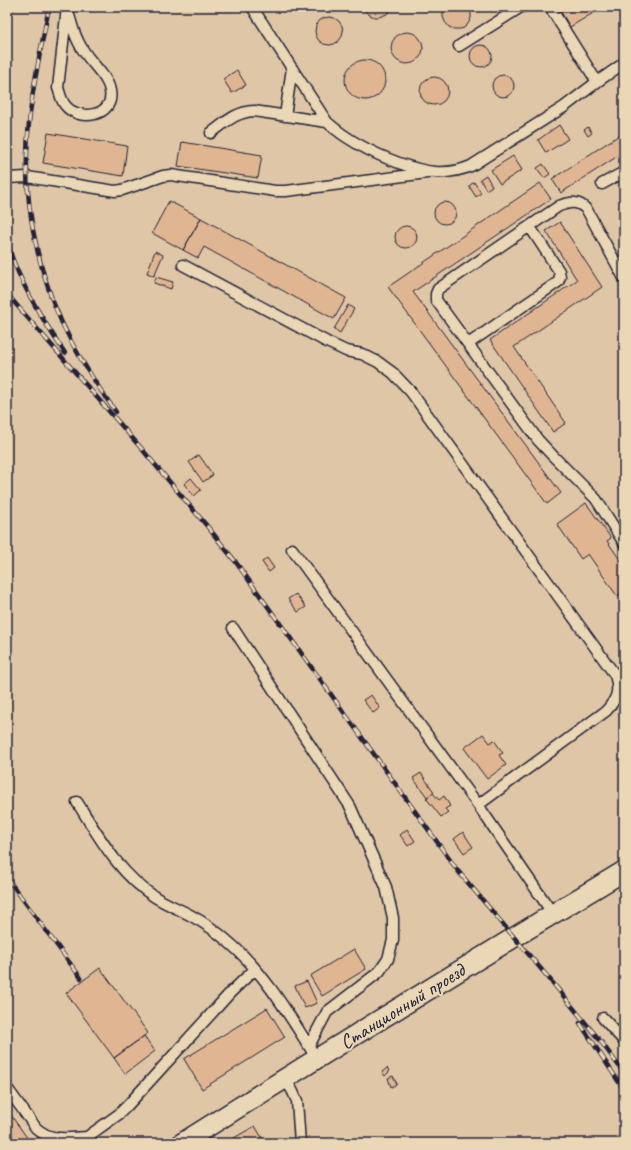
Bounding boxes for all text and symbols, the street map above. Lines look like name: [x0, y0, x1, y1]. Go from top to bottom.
street label: Станционный проезд: [335, 957, 471, 1055]

